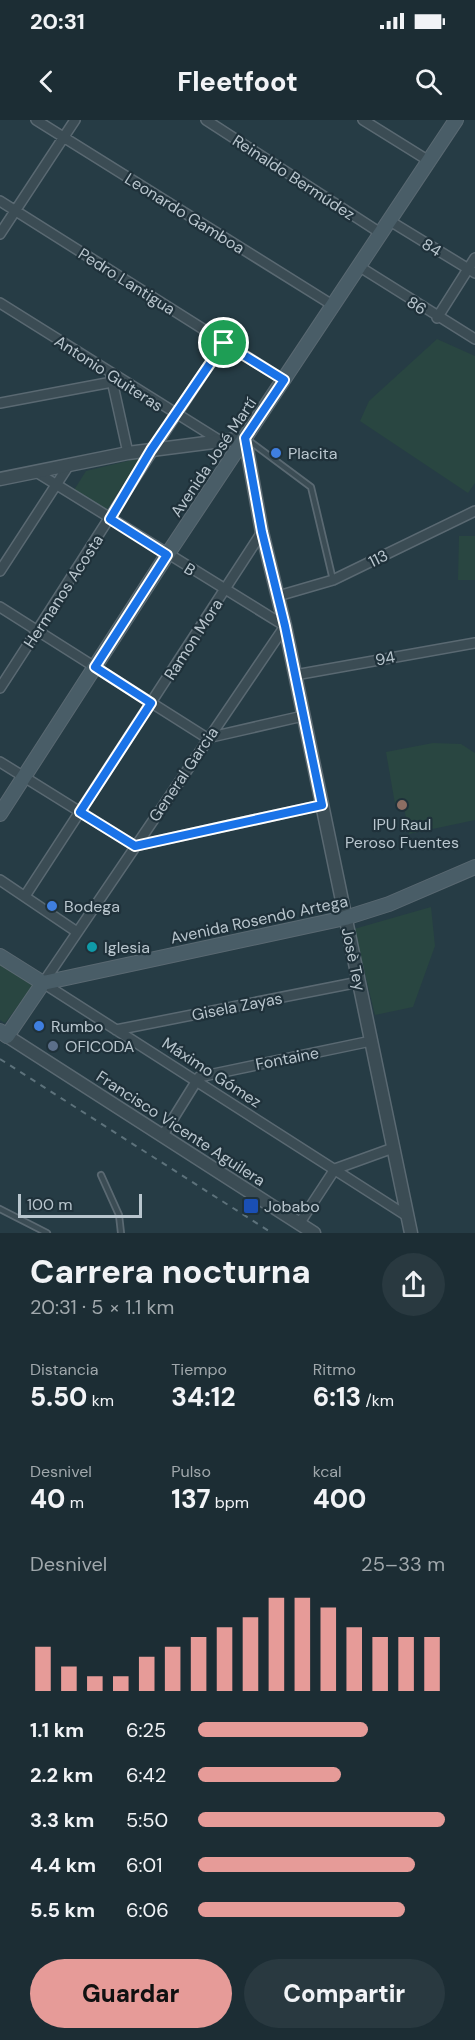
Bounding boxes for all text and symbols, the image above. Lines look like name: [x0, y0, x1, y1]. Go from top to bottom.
text: 20:31: [30, 7, 85, 36]
text: Fleetfoot: [177, 64, 298, 99]
icon: back: [30, 65, 63, 98]
icon: search: [412, 65, 445, 98]
street label: Reinaldo Bermúdez: [229, 130, 359, 225]
street label: Leonardo Gamboa: [121, 168, 248, 259]
street label: 84: [418, 233, 446, 262]
street label: Pedro Lantigua: [74, 243, 179, 320]
street label: 86: [403, 291, 431, 320]
pin: [198, 317, 249, 368]
icon: arrive: [207, 326, 240, 359]
street label: Antonio Guiteras: [51, 331, 167, 416]
street label: Avenida José Martí: [166, 393, 261, 521]
place label: Placita: [288, 443, 338, 464]
marker: Placita: [269, 446, 283, 460]
street label: Hermanos Acosta: [19, 530, 108, 652]
street label: 113: [365, 545, 392, 572]
street label: B: [180, 558, 199, 581]
street label: Ramon Mora: [159, 595, 227, 684]
street label: 94: [373, 646, 397, 671]
street label: General Garcia: [144, 723, 223, 826]
marker: IPU Raul Peroso Fuentes: [395, 798, 409, 812]
place label: IPU Raul Peroso Fuentes: [345, 814, 459, 853]
street label: Avenida Rosendo Artega: [168, 890, 350, 949]
place label: Bodega: [64, 896, 120, 917]
marker: Bodega: [45, 899, 59, 913]
street label: Josè Tey: [337, 926, 370, 993]
place label: Iglesia: [104, 937, 150, 958]
marker: Iglesia: [85, 940, 99, 954]
street label: Gisela Zayas: [190, 987, 284, 1026]
place label: Rumbo: [51, 1016, 103, 1037]
marker: Rumbo: [32, 1019, 46, 1033]
street label: Máximo Gómez: [158, 1033, 265, 1112]
place label: OFICODA: [65, 1036, 135, 1057]
marker: OFICODA: [46, 1039, 60, 1053]
street label: Fontaine: [254, 1042, 321, 1075]
street label: Francisco Vicente Aguilera: [92, 1066, 269, 1191]
scale bar: [18, 1191, 142, 1218]
text: 100 m: [27, 1194, 72, 1215]
place label: Jobabo: [264, 1196, 320, 1217]
marker: Jobabo: [242, 1197, 260, 1215]
text: Carrera nocturna: [30, 1250, 311, 1293]
button: share: [382, 1253, 445, 1316]
text: 20:31 · 5 × 1.1 km: [30, 1294, 174, 1320]
text: Distancia: [30, 1359, 98, 1380]
text: Tiempo: [171, 1359, 227, 1380]
text: Ritmo: [313, 1359, 356, 1380]
text: 5.50: [30, 1380, 87, 1414]
text: 34:12: [171, 1380, 235, 1414]
text: 6:13: [313, 1380, 361, 1414]
text: km: [87, 1390, 114, 1411]
text: /km: [361, 1390, 394, 1411]
text: Desnivel: [30, 1461, 92, 1482]
text: Pulso: [171, 1461, 211, 1482]
text: kcal: [313, 1461, 342, 1482]
text: 40: [30, 1482, 65, 1516]
text: 137: [171, 1482, 210, 1516]
text: 400: [313, 1482, 366, 1516]
text: m: [65, 1492, 84, 1513]
text: bpm: [210, 1492, 249, 1513]
text: Desnivel: [30, 1551, 107, 1577]
text: 25–33 m: [361, 1551, 445, 1577]
text: 1.1 km: [30, 1717, 84, 1743]
text: 6:25: [126, 1717, 166, 1743]
text: 2.2 km: [30, 1762, 93, 1788]
text: 6:42: [126, 1762, 166, 1788]
text: 3.3 km: [30, 1807, 94, 1833]
text: 5:50: [126, 1807, 168, 1833]
text: 4.4 km: [30, 1852, 96, 1878]
text: 6:01: [126, 1852, 163, 1878]
text: 5.5 km: [30, 1897, 95, 1923]
text: 6:06: [126, 1897, 169, 1923]
button: Guardar: [30, 1959, 232, 2028]
button: Compartir: [244, 1959, 445, 2028]

